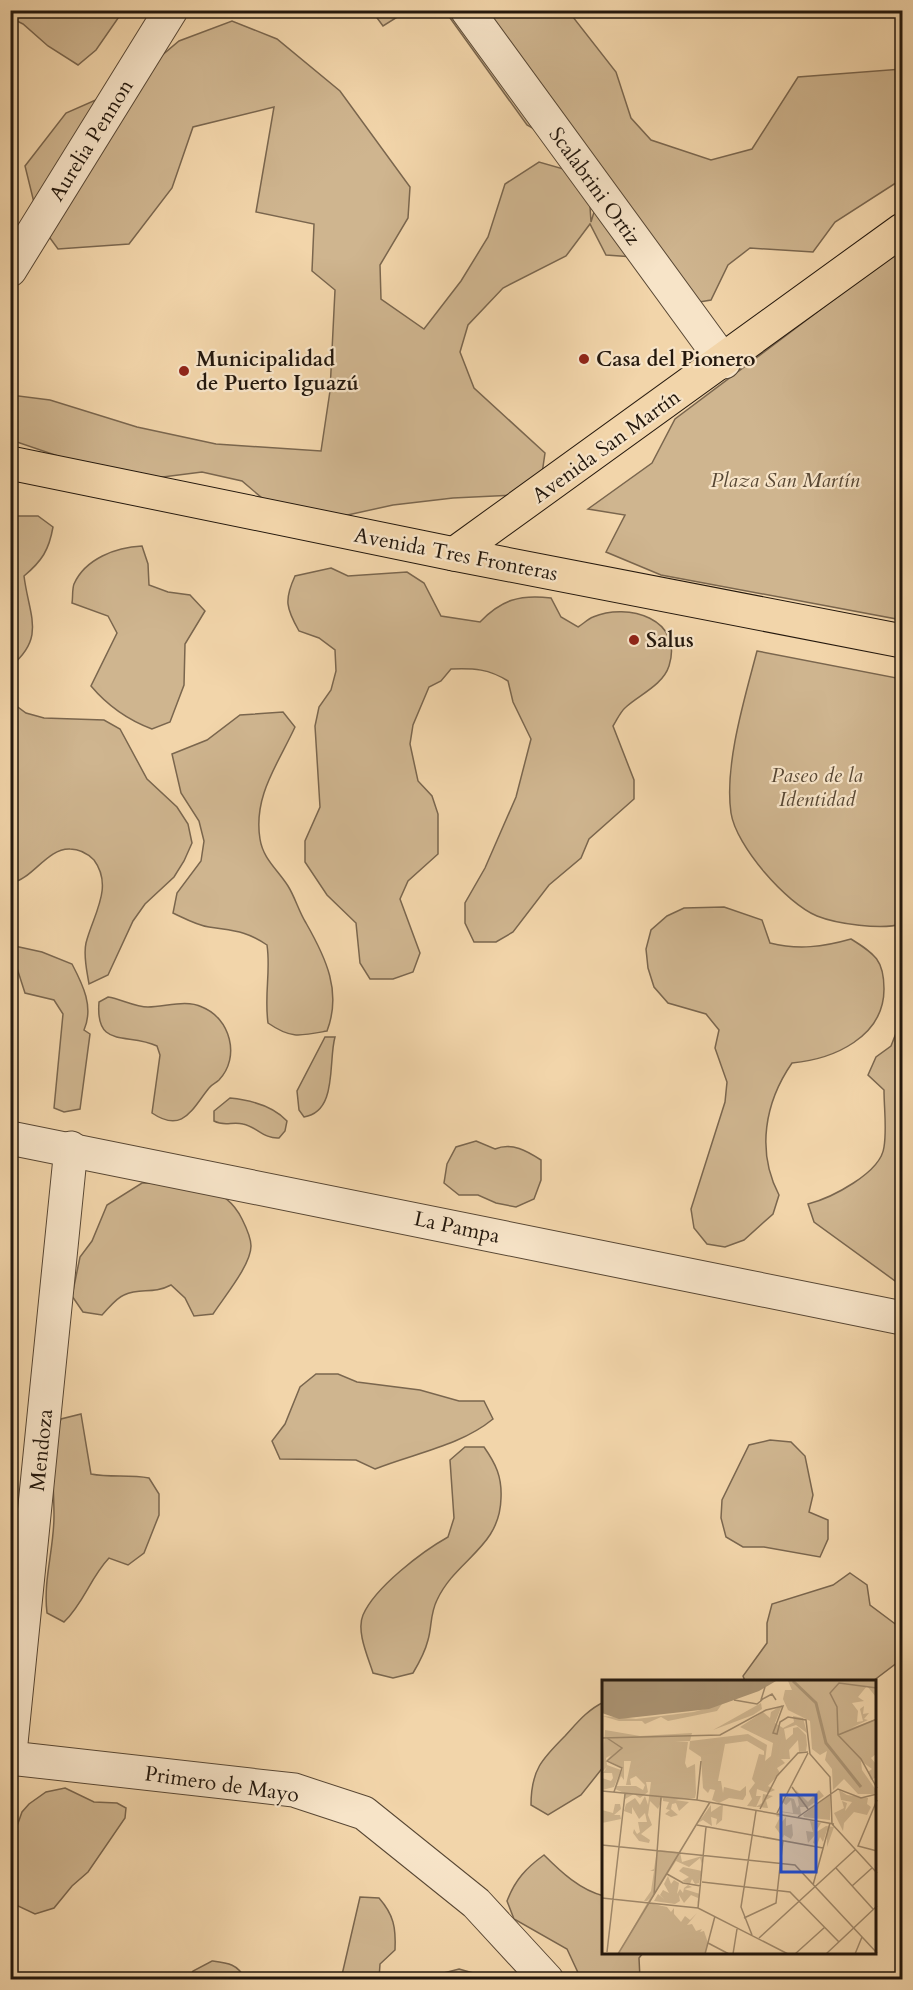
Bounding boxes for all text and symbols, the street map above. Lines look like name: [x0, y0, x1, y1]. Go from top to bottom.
street label: Aurelia Pennon: [42, 74, 141, 207]
street label: Scalabrini Ortiz: [542, 121, 648, 252]
place label: Municipalidad de Puerto Iguazú: [196, 345, 359, 398]
place label: Casa del Pionero: [596, 345, 756, 374]
marker: Casa del Pionero: [577, 352, 591, 366]
marker: Municipalidad de Puerto Iguazú: [177, 364, 191, 378]
street label: Avenida San Martín: [526, 383, 686, 510]
park label: Plaza San Martín: [710, 466, 860, 495]
street label: Avenida Tres Fronteras: [352, 521, 560, 588]
place label: Salus: [646, 626, 694, 655]
marker: Salus: [627, 633, 641, 647]
park label: Paseo de la Identidad: [771, 761, 863, 814]
street label: La Pampa: [411, 1204, 502, 1251]
street label: Mendoza: [23, 1408, 60, 1492]
inset map: [602, 1680, 877, 1954]
street label: Primero de Mayo: [143, 1759, 301, 1810]

